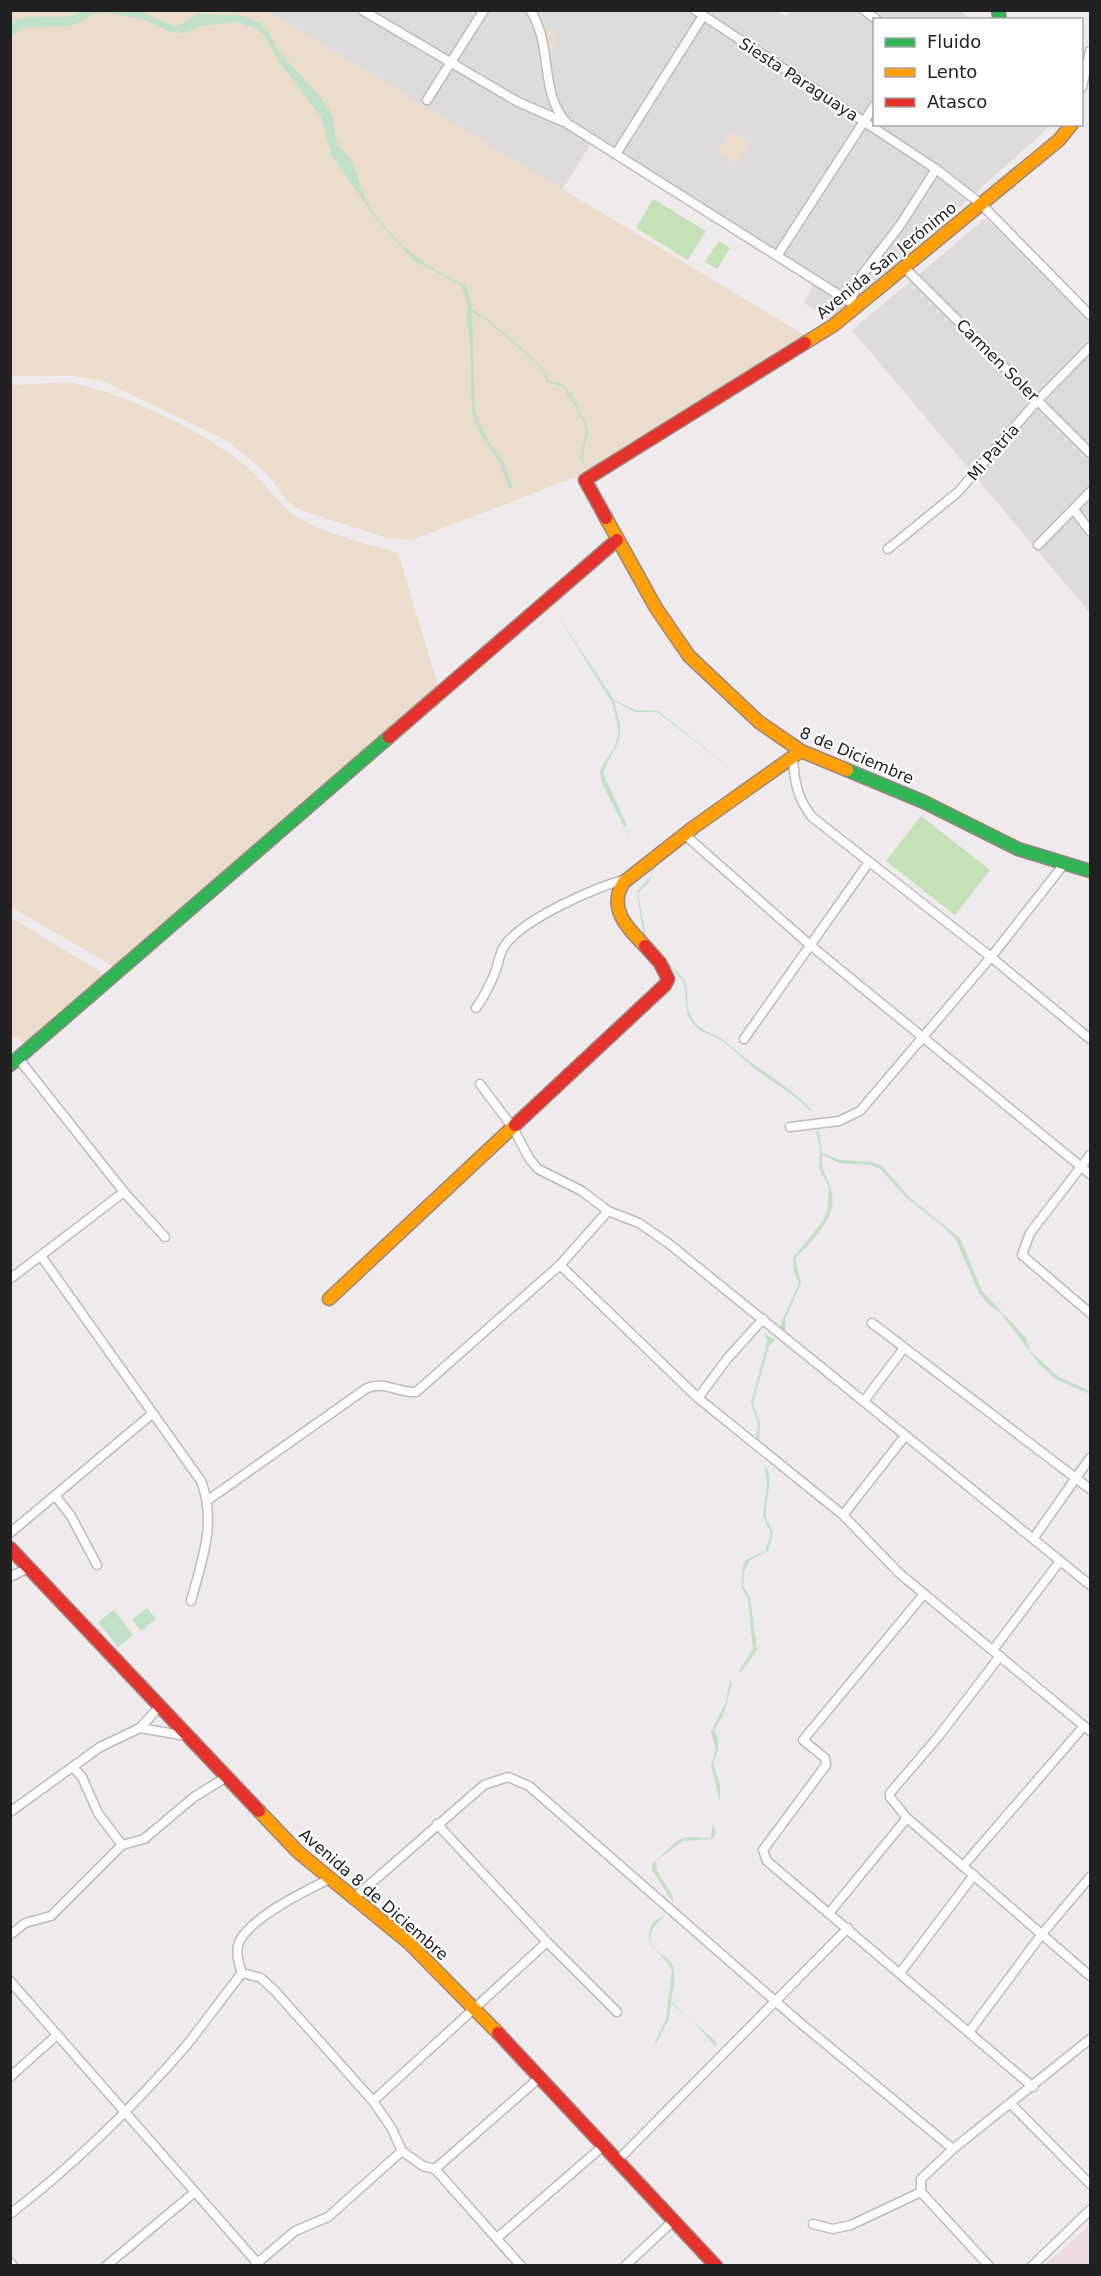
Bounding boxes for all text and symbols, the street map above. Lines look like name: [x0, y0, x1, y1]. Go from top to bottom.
legend: [873, 18, 1083, 126]
text: Fluido: [927, 31, 981, 52]
street label: Siesta Paraguaya: [736, 34, 862, 125]
text: Lento: [927, 61, 977, 82]
text: Atasco: [927, 91, 987, 112]
street label: Avenida San Jerónimo: [812, 198, 960, 323]
street label: Carmen Soler: [952, 315, 1043, 406]
street label: Mi Patria: [964, 420, 1023, 485]
street label: 8 de Diciembre: [797, 723, 917, 788]
street label: Avenida 8 de Diciembre: [295, 1825, 452, 1964]

